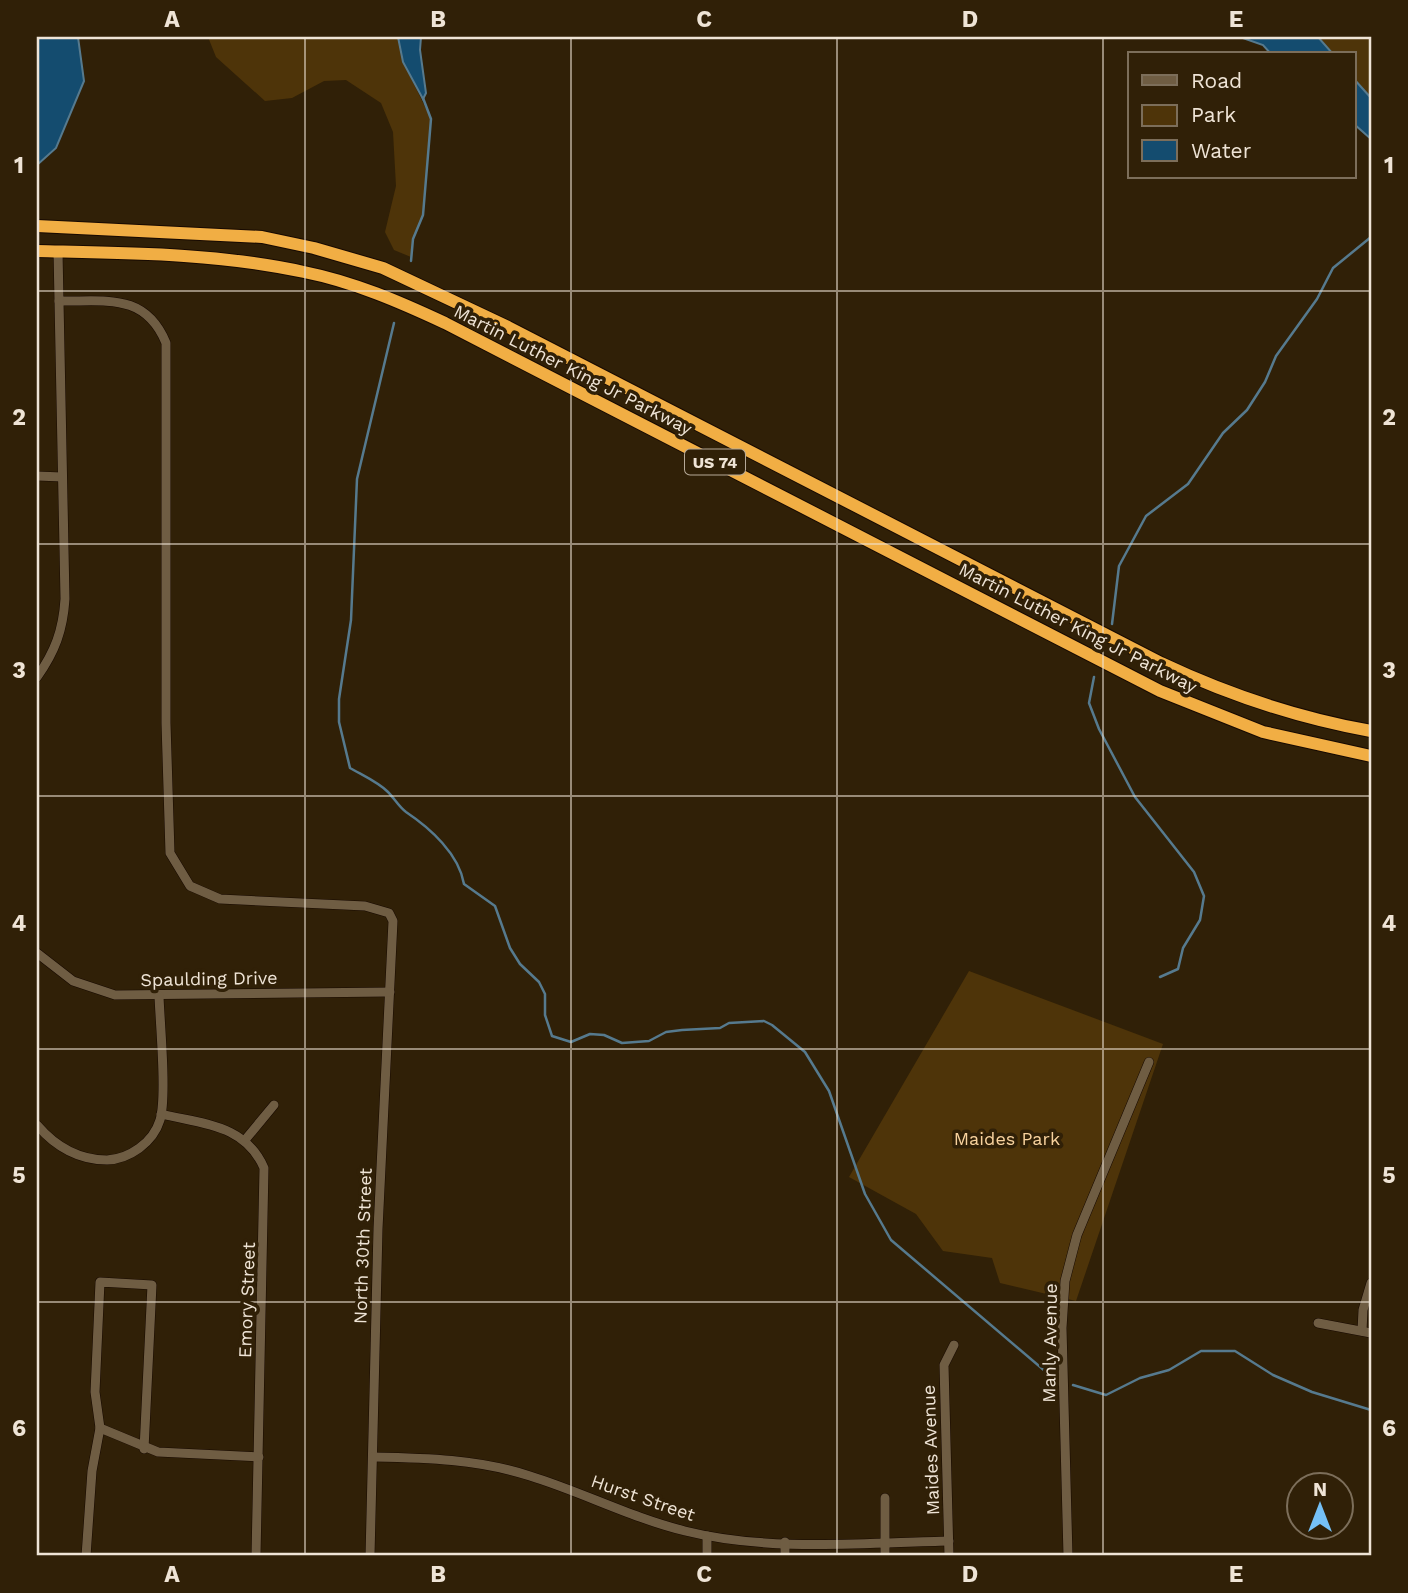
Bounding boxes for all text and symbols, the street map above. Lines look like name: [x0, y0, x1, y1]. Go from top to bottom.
text: A: [164, 6, 180, 33]
text: B: [430, 6, 446, 33]
text: C: [696, 6, 712, 33]
text: D: [962, 6, 978, 33]
text: E: [1229, 6, 1243, 33]
legend: [1128, 52, 1356, 178]
text: Road: [1191, 68, 1242, 93]
text: Park: [1191, 102, 1236, 127]
text: Water: [1191, 138, 1252, 163]
text: 1: [14, 152, 24, 179]
text: 1: [1384, 152, 1394, 179]
street label: Martin Luther King Jr Parkway: [451, 300, 696, 439]
text: 2: [12, 404, 26, 431]
text: 2: [1382, 404, 1396, 431]
road number: US 74: [685, 449, 745, 475]
street label: Martin Luther King Jr Parkway: [956, 558, 1201, 697]
text: 3: [12, 657, 26, 684]
text: 3: [1382, 657, 1396, 684]
text: 4: [12, 910, 27, 937]
text: 4: [1382, 910, 1397, 937]
street label: Spaulding Drive: [140, 967, 278, 990]
park label: Maides Park: [954, 1128, 1060, 1149]
text: 5: [12, 1162, 26, 1189]
text: 5: [1382, 1162, 1396, 1189]
street label: North 30th Street: [349, 1167, 376, 1324]
street label: Emory Street: [234, 1241, 259, 1358]
street label: Manly Avenue: [1038, 1283, 1061, 1403]
street label: Maides Avenue: [918, 1384, 943, 1516]
text: 6: [12, 1415, 26, 1442]
text: 6: [1382, 1415, 1396, 1442]
street label: Hurst Street: [588, 1470, 698, 1525]
north arrow: [1286, 1470, 1356, 1540]
text: N: [1313, 1478, 1327, 1501]
text: A: [164, 1561, 180, 1588]
text: B: [430, 1561, 446, 1588]
text: C: [696, 1561, 712, 1588]
text: D: [962, 1561, 978, 1588]
text: E: [1229, 1561, 1243, 1588]

